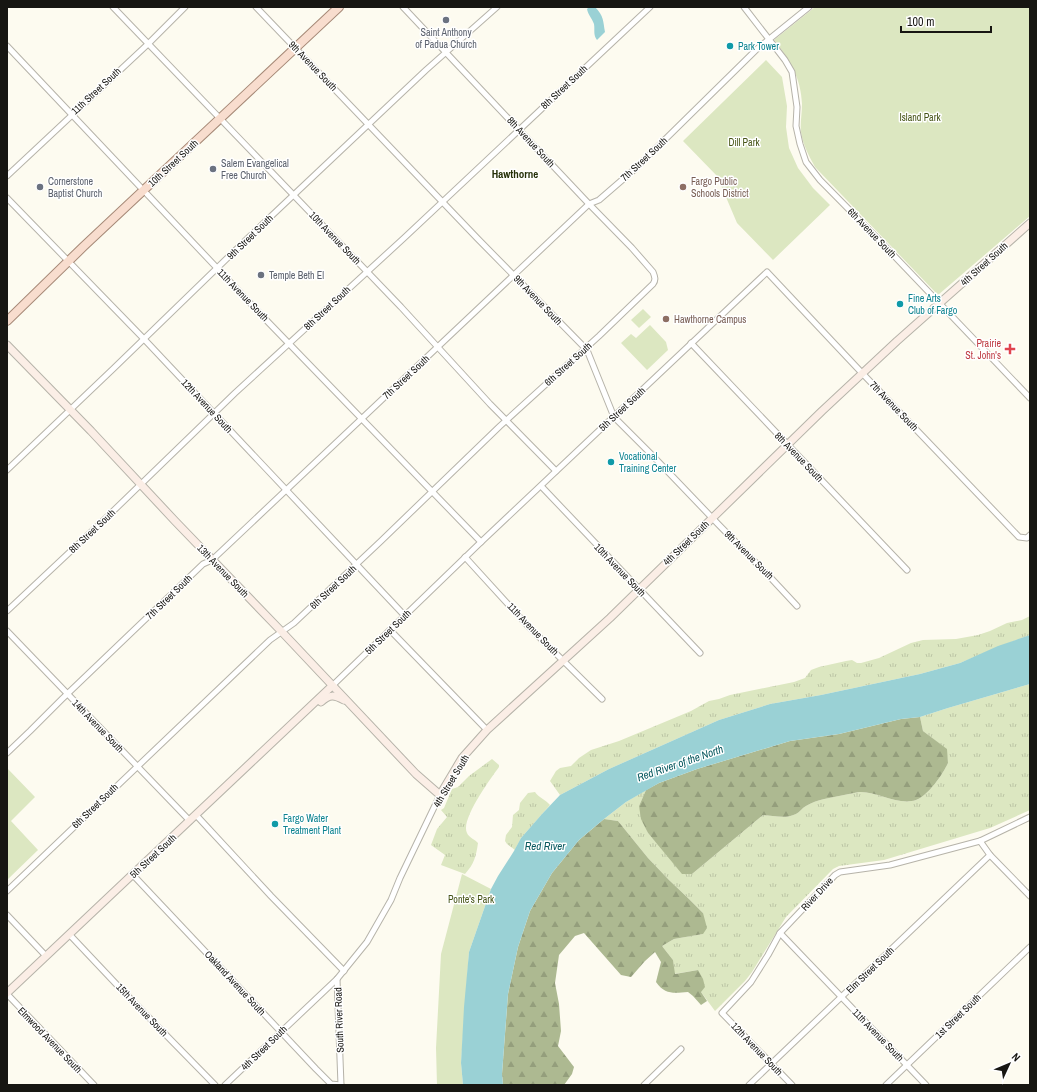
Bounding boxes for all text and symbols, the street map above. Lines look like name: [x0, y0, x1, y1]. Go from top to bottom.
scale bar: [901, 8, 991, 34]
text: 100 m: [907, 14, 934, 30]
marker: Saint Anthony of Padua Church: [441, 15, 451, 25]
place label: Saint Anthony of Padua Church: [415, 26, 477, 51]
street label: 9th Avenue South: [286, 38, 340, 94]
place label: Park Tower: [738, 40, 779, 53]
marker: Park Tower: [725, 41, 735, 51]
street label: 8th Street South: [538, 62, 590, 112]
street label: 11th Street South: [68, 65, 124, 117]
park label: Island Park: [899, 111, 941, 124]
street label: 8th Avenue South: [504, 114, 558, 170]
street label: 7th Street South: [618, 134, 670, 184]
street label: 10th Street South: [145, 136, 201, 190]
park label: Dill Park: [729, 136, 760, 149]
place label: Salem Evangelical Free Church: [221, 157, 289, 182]
marker: Salem Evangelical Free Church: [208, 164, 218, 174]
district label: Hawthorne: [492, 167, 538, 181]
place label: Cornerstone Baptist Church: [48, 175, 102, 200]
place label: Fargo Public Schools District: [691, 175, 749, 200]
marker: Cornerstone Baptist Church: [35, 182, 45, 192]
marker: Fargo Public Schools District: [678, 182, 688, 192]
street label: 6th Avenue South: [845, 205, 899, 261]
street label: 10th Avenue South: [306, 209, 364, 267]
street label: 9th Street South: [224, 212, 276, 262]
street label: 4th Street South: [958, 239, 1010, 289]
street label: 11th Avenue South: [215, 266, 271, 324]
place label: Temple Beth El: [269, 269, 324, 282]
marker: Temple Beth El: [256, 270, 266, 280]
street label: 9th Avenue South: [511, 272, 565, 328]
street label: 8th Street South: [301, 283, 353, 333]
place label: Fine Arts Club of Fargo: [908, 292, 958, 317]
marker: Fine Arts Club of Fargo: [895, 299, 905, 309]
place label: Hawthorne Campus: [674, 313, 746, 326]
marker: Hawthorne Campus: [661, 314, 671, 324]
place label: Prairie St. John's: [965, 337, 1001, 362]
street label: 6th Street South: [542, 339, 594, 389]
marker: Prairie St. John's: [1004, 343, 1016, 355]
street label: 7th Street South: [380, 352, 432, 402]
street label: 12th Avenue South: [179, 376, 235, 436]
street label: 7th Avenue South: [867, 378, 921, 434]
street label: 5th Street South: [596, 384, 648, 434]
street label: 8th Avenue South: [772, 429, 826, 485]
place label: Vocational Training Center: [619, 450, 676, 475]
marker: Vocational Training Center: [606, 457, 616, 467]
street label: 8th Street South: [66, 506, 118, 556]
street label: 4th Street South: [660, 518, 712, 568]
street label: 9th Avenue South: [722, 528, 776, 582]
street label: 10th Avenue South: [591, 541, 649, 599]
street label: 13th Avenue South: [194, 542, 252, 600]
street label: 6th Street South: [307, 562, 359, 612]
street label: 7th Street South: [143, 572, 195, 622]
street label: 11th Avenue South: [505, 600, 561, 658]
street label: 5th Street South: [362, 607, 414, 657]
street label: 14th Avenue South: [69, 697, 127, 755]
water label: Red River of the North: [635, 742, 725, 784]
street label: 4th Street South: [430, 752, 472, 810]
street label: 6th Street South: [69, 781, 121, 831]
place label: Fargo Water Treatment Plant: [283, 812, 342, 837]
marker: Fargo Water Treatment Plant: [270, 819, 280, 829]
street label: 5th Street South: [127, 831, 179, 881]
water label: Red River: [525, 839, 566, 853]
street label: River Drive: [798, 874, 836, 914]
park label: Ponte's Park: [448, 893, 495, 906]
street label: Elm Street South: [843, 944, 897, 996]
street label: Oakland Avenue South: [202, 948, 268, 1018]
street label: 15th Avenue South: [113, 981, 171, 1039]
street label: South River Road: [331, 987, 347, 1053]
street label: 1st Street South: [932, 991, 984, 1041]
street label: Elmwood Avenue South: [15, 1004, 85, 1076]
street label: 11th Avenue South: [850, 1006, 906, 1064]
street label: 12th Avenue South: [728, 1020, 786, 1078]
street label: 4th Street South: [238, 1023, 290, 1073]
north arrow: [989, 1044, 1029, 1084]
text: N: [1009, 1050, 1023, 1064]

